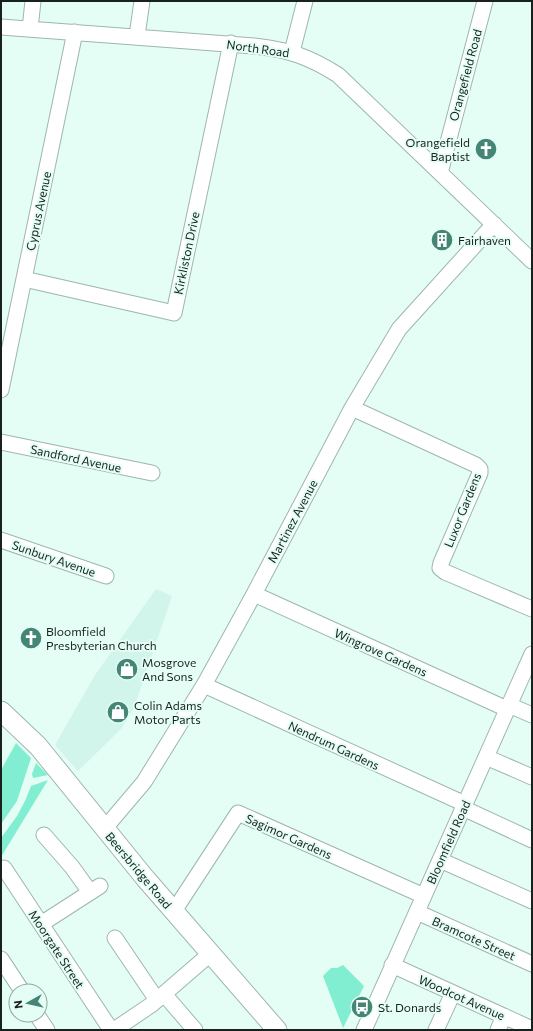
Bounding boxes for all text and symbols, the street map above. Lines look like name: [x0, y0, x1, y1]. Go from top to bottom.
street label: Orangefield Road: [446, 27, 484, 123]
street label: North Road: [226, 37, 290, 59]
place label: Orangefield Baptist: [406, 135, 470, 163]
church icon: Orangefield Baptist: [473, 136, 499, 162]
street label: Cyprus Avenue: [23, 170, 53, 252]
street label: Kirkliston Drive: [170, 210, 202, 296]
building icon: Fairhaven: [429, 227, 455, 253]
place label: Fairhaven: [458, 233, 511, 247]
street label: Sandford Avenue: [29, 442, 123, 474]
street label: Luxor Gardens: [441, 471, 483, 549]
street label: Martinez Avenue: [264, 477, 320, 565]
street label: Sunbury Avenue: [10, 537, 98, 579]
place label: Bloomfield Presbyterian Church: [46, 624, 157, 652]
church icon: Bloomfield Presbyterian Church: [18, 625, 44, 651]
street label: Wingrove Gardens: [332, 625, 430, 679]
place label: Mosgrove And Sons: [142, 655, 196, 683]
shop icon: Mosgrove And Sons: [114, 656, 140, 682]
place label: Colin Adams Motor Parts: [134, 698, 202, 726]
shop icon: Colin Adams Motor Parts: [105, 699, 131, 725]
street label: Nendrum Gardens: [286, 718, 382, 772]
street label: Bloomfield Road: [423, 798, 473, 886]
street label: Sagimor Gardens: [244, 811, 334, 861]
street label: Beersbridge Road: [103, 829, 175, 911]
street label: Moorgate Street: [26, 907, 88, 991]
street label: Bramcote Street: [430, 913, 518, 963]
street label: Woodcot Avenue: [417, 972, 507, 1022]
north arrow: [8, 983, 48, 1023]
bus stop icon: St. Donards: [349, 994, 375, 1020]
text: N: [11, 999, 25, 1009]
place label: St. Donards: [378, 1000, 441, 1014]

